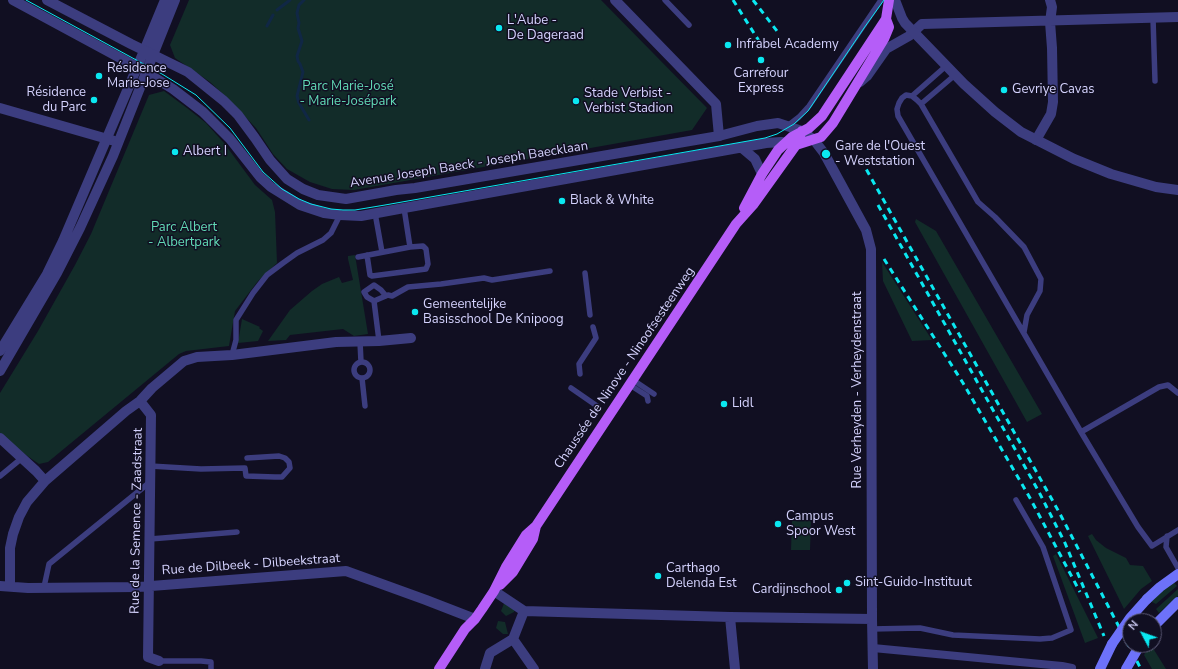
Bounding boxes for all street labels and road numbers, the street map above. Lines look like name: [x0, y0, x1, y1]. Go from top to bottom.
street label: Avenue Joseph Baeck - Joseph Baecklaan: [349, 138, 589, 192]
street label: Chaussée de Ninove - Ninoofsesteenweg: [552, 264, 698, 472]
street label: Rue Verheyden - Verheydenstraat: [850, 292, 866, 488]
street label: Rue de la Semence - Zaadstraat: [128, 428, 146, 614]
street label: Rue de Dilbeek - Dilbeekstraat: [161, 551, 341, 579]

